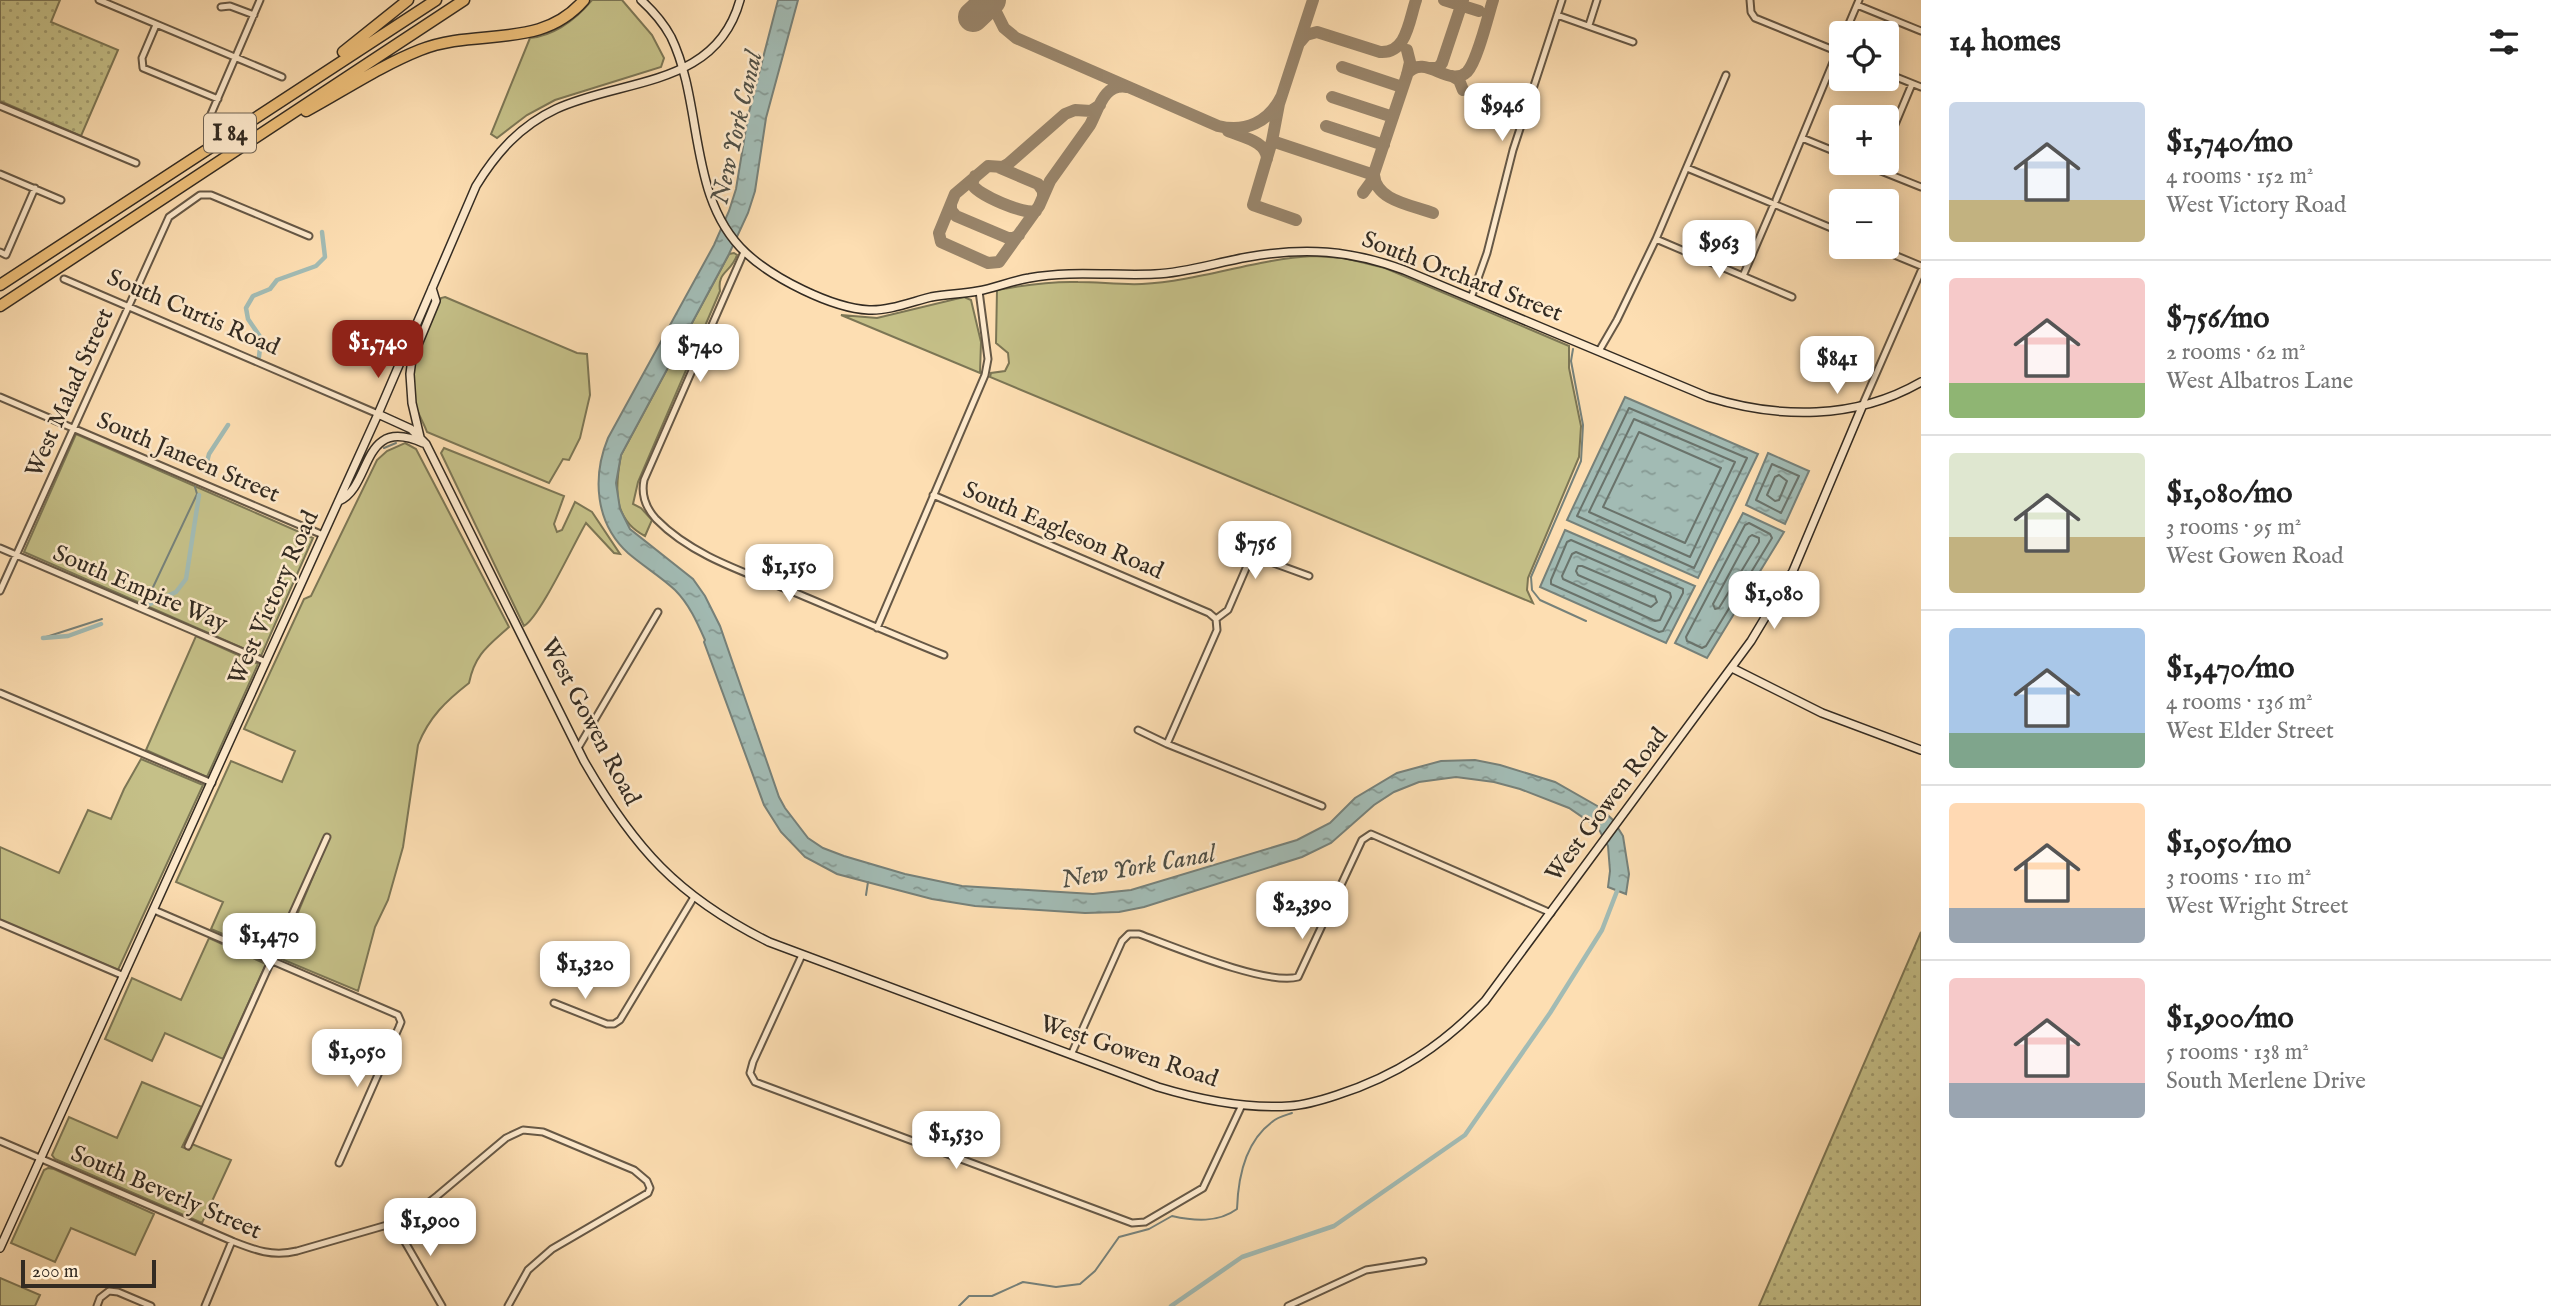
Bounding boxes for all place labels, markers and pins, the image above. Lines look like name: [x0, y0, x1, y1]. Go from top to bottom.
pin: $946: [1461, 83, 1543, 143]
pin: $963: [1678, 220, 1760, 280]
pin: $1,740: [321, 320, 435, 380]
pin: $740: [659, 324, 741, 384]
pin: $841: [1796, 336, 1878, 396]
pin: $756: [1214, 522, 1296, 581]
pin: $1,150: [732, 544, 846, 604]
pin: $1,080: [1717, 572, 1831, 631]
pin: $2,390: [1245, 881, 1359, 941]
pin: $1,470: [212, 914, 326, 973]
pin: $1,320: [528, 942, 642, 1001]
pin: $1,050: [300, 1030, 414, 1089]
pin: $1,530: [899, 1112, 1013, 1171]
pin: $1,900: [373, 1198, 487, 1258]

